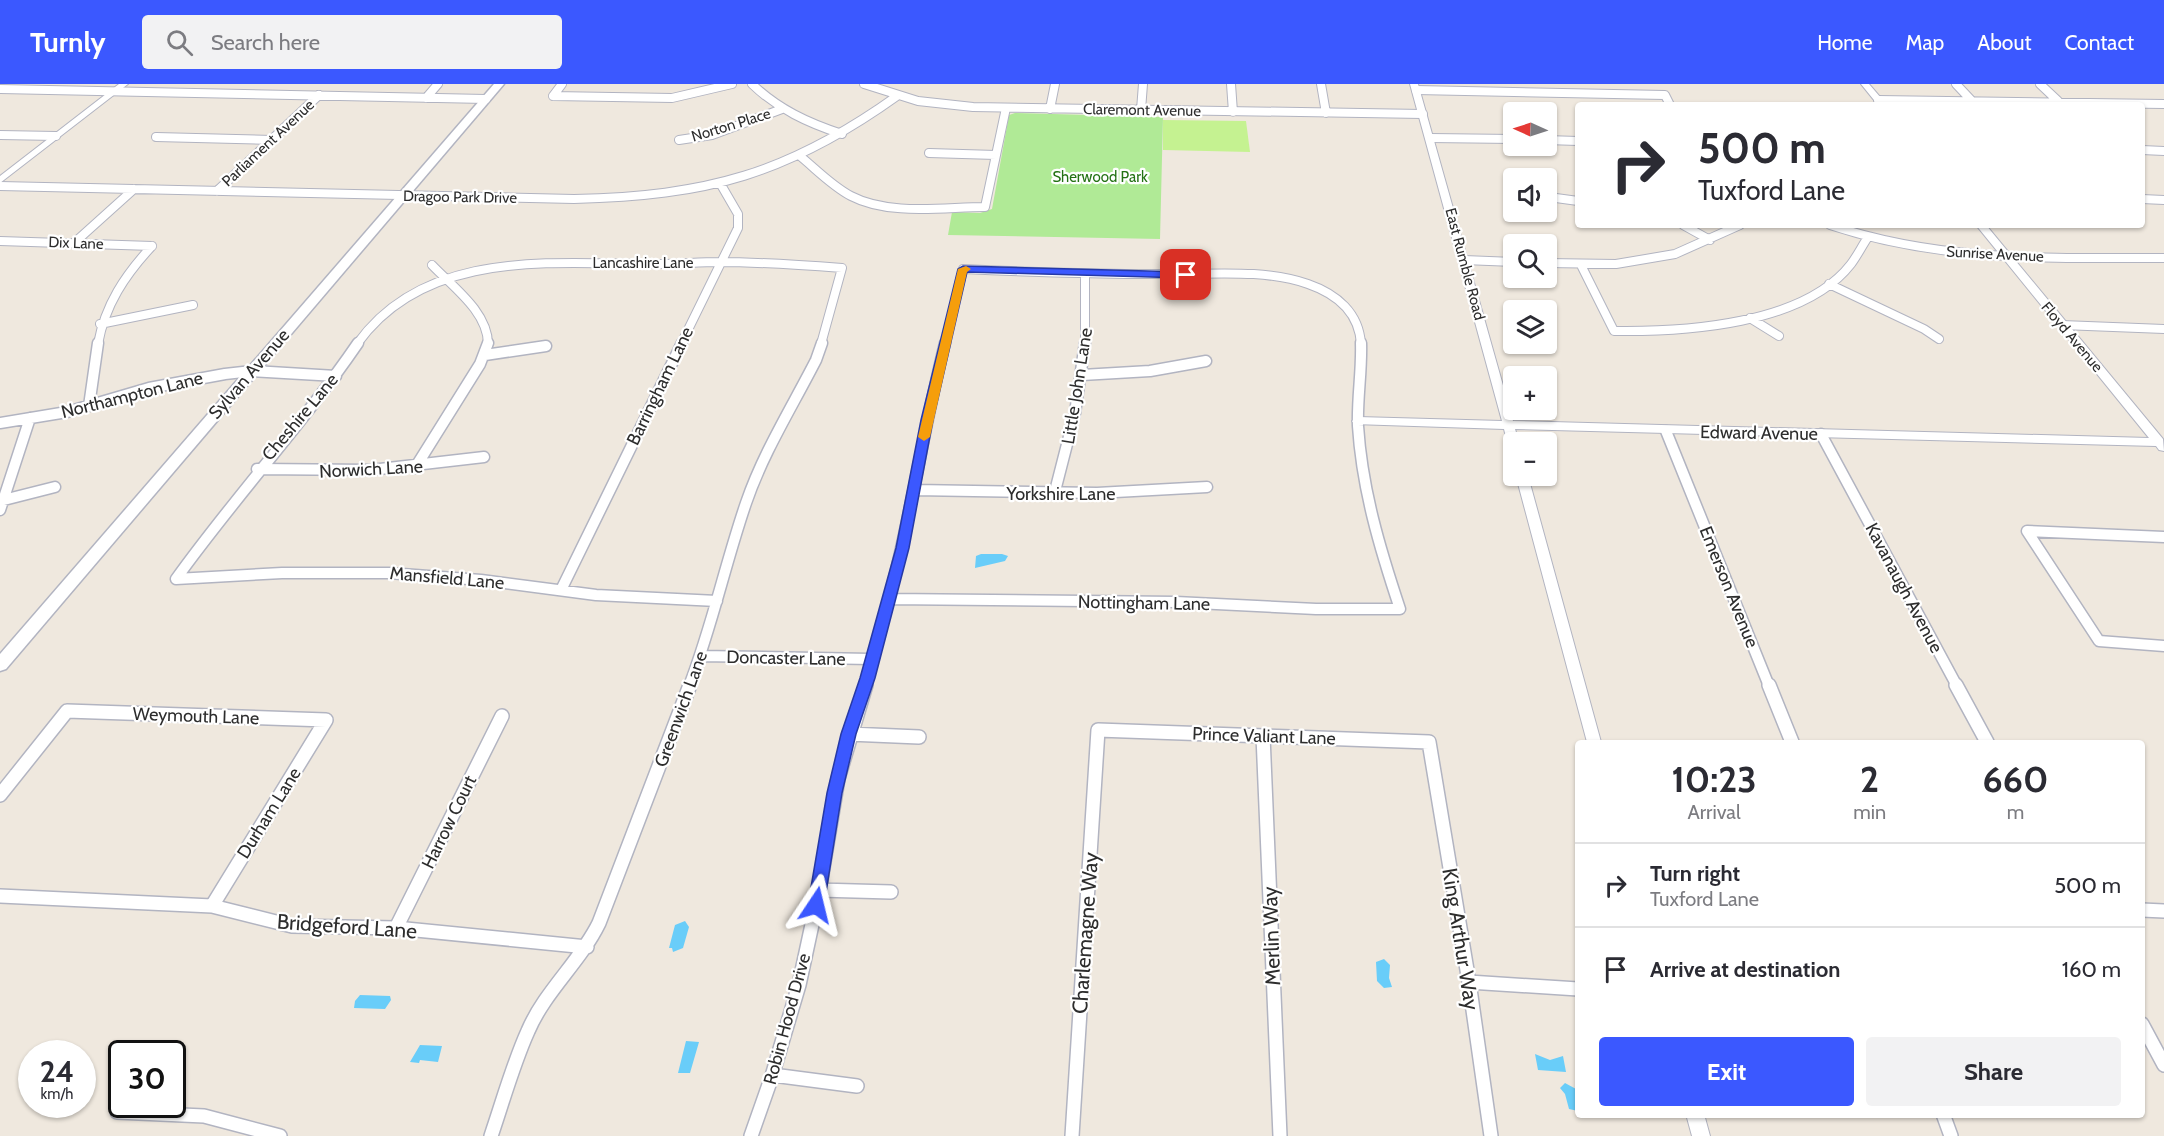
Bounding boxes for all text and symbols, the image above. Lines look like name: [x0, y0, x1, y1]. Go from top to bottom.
search box: [142, 15, 562, 69]
text: Turnly: [30, 25, 106, 59]
icon: search: [163, 26, 196, 59]
text: Search here: [211, 29, 320, 56]
text: Home: [1817, 30, 1873, 55]
text: Map: [1906, 30, 1944, 55]
text: About: [1977, 30, 2031, 55]
text: Contact: [2064, 30, 2134, 55]
street label: Parliament Avenue: [218, 96, 318, 190]
street label: Claremont Avenue: [1083, 100, 1201, 120]
north arrow: [1503, 102, 1557, 156]
map controls: [1503, 102, 1557, 486]
street label: Norton Place: [689, 104, 773, 146]
text: 500 m: [1698, 122, 1826, 174]
icon: right: [1599, 126, 1677, 204]
park label: Sherwood Park: [1052, 168, 1148, 186]
button: sound: [1503, 168, 1557, 222]
text: Tuxford Lane: [1698, 174, 1845, 207]
street label: Dragoo Park Drive: [403, 187, 517, 207]
street label: East Rumble Road: [1441, 206, 1489, 322]
street label: Dix Lane: [48, 233, 104, 253]
button: search: [1503, 234, 1557, 288]
street label: Sunrise Avenue: [1946, 242, 2045, 266]
pin: [1160, 249, 1211, 300]
street label: Lancashire Lane: [592, 254, 694, 272]
icon: arrive: [1169, 258, 1202, 291]
street label: Floyd Avenue: [2037, 298, 2107, 376]
button: layers: [1503, 300, 1557, 354]
street label: Barringham Lane: [622, 323, 698, 449]
street label: Sylvan Avenue: [204, 325, 294, 423]
street label: Little John Lane: [1057, 326, 1097, 446]
button: +: [1503, 366, 1557, 420]
street label: Northampton Lane: [59, 367, 205, 423]
street label: Cheshire Lane: [257, 369, 343, 465]
street label: Edward Avenue: [1700, 421, 1818, 445]
button: −: [1503, 432, 1557, 486]
street label: Norwich Lane: [319, 455, 423, 483]
street label: Yorkshire Lane: [1005, 483, 1116, 505]
street label: Kavanaugh Avenue: [1861, 519, 1947, 657]
street label: Emerson Avenue: [1695, 523, 1763, 651]
street label: Mansfield Lane: [389, 562, 505, 594]
street label: Nottingham Lane: [1078, 591, 1210, 615]
street label: Doncaster Lane: [726, 646, 846, 670]
street label: Greenwich Lane: [650, 648, 712, 770]
street label: Weymouth Lane: [132, 703, 260, 729]
street label: Prince Valiant Lane: [1192, 723, 1336, 749]
text: 10:23: [1672, 757, 1757, 801]
text: 2: [1860, 757, 1879, 801]
text: 660: [1983, 757, 2049, 801]
street label: Durham Lane: [232, 763, 306, 863]
street label: Harrow Court: [417, 772, 481, 872]
text: Arrival: [1687, 800, 1741, 824]
text: min: [1853, 800, 1886, 824]
text: m: [2007, 800, 2024, 824]
street label: Charlemagne Way: [1067, 851, 1103, 1015]
text: Turn right: [1650, 860, 1740, 887]
street label: King Arthur Way: [1437, 866, 1485, 1012]
icon: right: [1599, 869, 1632, 902]
text: 500 m: [2054, 872, 2121, 899]
position arrow: [784, 873, 848, 937]
street label: Merlin Way: [1257, 886, 1285, 986]
text: Tuxford Lane: [1650, 887, 1759, 911]
street label: Bridgeford Lane: [276, 909, 418, 943]
street label: Robin Hood Drive: [759, 951, 815, 1087]
icon: arrive: [1599, 953, 1632, 986]
text: Arrive at destination: [1650, 956, 1840, 983]
text: 160 m: [2062, 956, 2121, 983]
button: Exit: [1599, 1037, 1854, 1106]
button: Share: [1866, 1037, 2121, 1106]
speed limit sign: 30: [108, 1040, 186, 1118]
text: 24: [40, 1053, 74, 1090]
text: km/h: [41, 1085, 73, 1103]

